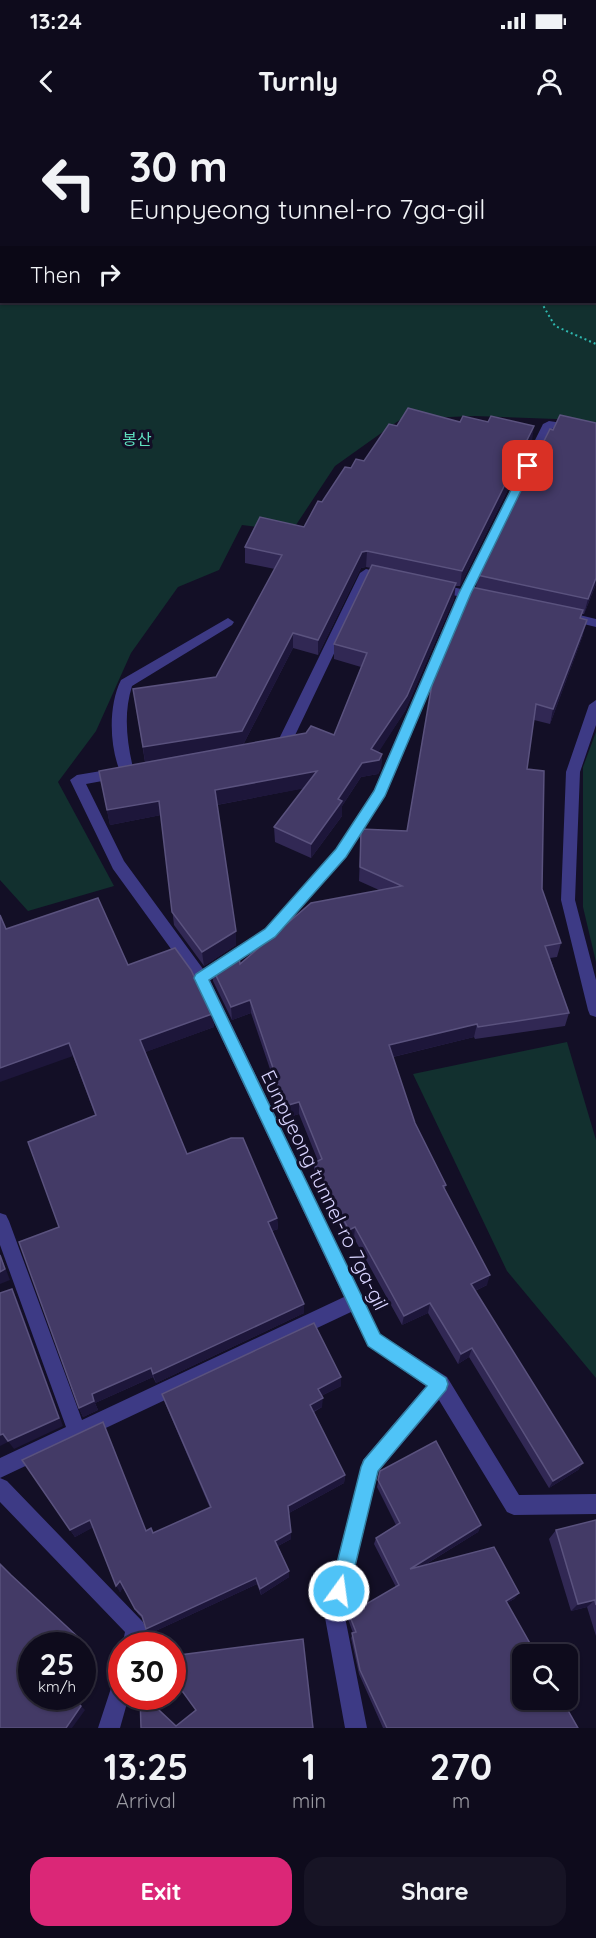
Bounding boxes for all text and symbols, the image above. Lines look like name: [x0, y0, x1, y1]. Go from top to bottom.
text: 13:24: [30, 7, 82, 35]
text: Turnly: [258, 64, 338, 98]
icon: back: [30, 65, 63, 98]
icon: person: [533, 65, 566, 98]
text: 30 m: [129, 140, 228, 193]
icon: left: [30, 144, 108, 222]
text: Eunpyeong tunnel-ro 7ga-gil: [129, 192, 485, 226]
icon: right: [93, 258, 126, 291]
text: Then: [30, 261, 81, 289]
park label: 봉산: [122, 429, 152, 449]
pin: [502, 440, 553, 491]
icon: arrive: [511, 449, 544, 482]
street label: Eunpyeong tunnel-ro 7ga-gil: [256, 1066, 394, 1314]
position arrow: [307, 1559, 371, 1623]
speed limit sign: 30: [108, 1632, 186, 1710]
map controls: [512, 1644, 578, 1710]
button: search: [512, 1644, 578, 1710]
text: 25: [40, 1645, 74, 1683]
text: km/h: [38, 1677, 76, 1696]
text: 13:25: [104, 1744, 188, 1789]
text: 1: [302, 1744, 316, 1789]
text: 270: [430, 1744, 492, 1789]
text: Arrival: [116, 1788, 176, 1813]
text: min: [292, 1788, 326, 1813]
text: m: [452, 1788, 470, 1813]
button: Exit: [30, 1857, 292, 1926]
button: Share: [304, 1857, 566, 1926]

